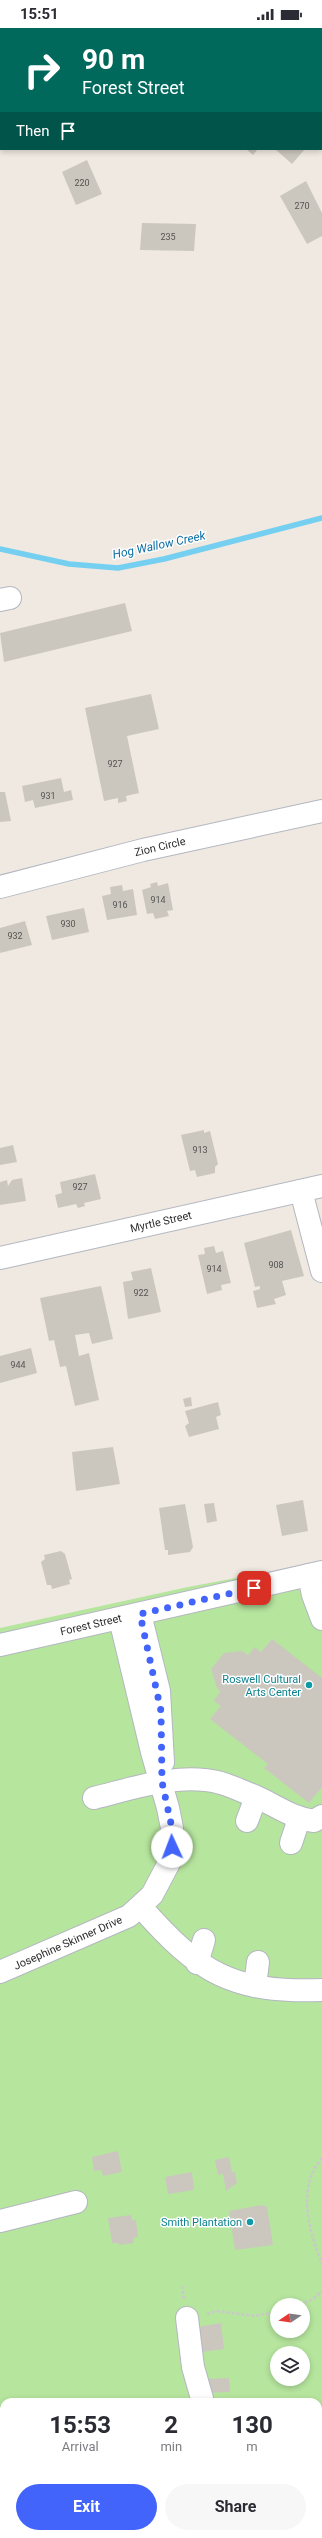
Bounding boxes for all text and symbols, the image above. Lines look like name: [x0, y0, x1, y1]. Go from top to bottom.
text: 15:51: [20, 5, 59, 23]
text: 90 m: [82, 43, 145, 76]
icon: right: [16, 44, 68, 96]
text: Forest Street: [82, 77, 185, 98]
icon: arrive: [57, 120, 79, 142]
text: Then: [16, 122, 49, 140]
house number: 220: [74, 178, 90, 188]
house number: 270: [294, 201, 310, 211]
house number: 235: [160, 232, 176, 242]
water label: Hog Wallow Creek: [111, 528, 208, 562]
house number: 927: [107, 759, 123, 769]
house number: 931: [40, 791, 56, 801]
street label: Zion Circle: [133, 835, 187, 859]
house number: 914: [150, 895, 166, 905]
house number: 916: [112, 900, 128, 910]
house number: 930: [60, 919, 76, 929]
house number: 932: [7, 931, 23, 941]
house number: 913: [192, 1145, 208, 1155]
house number: 927: [72, 1182, 88, 1192]
street label: Myrtle Street: [129, 1209, 193, 1235]
house number: 908: [268, 1260, 284, 1270]
house number: 914: [206, 1264, 222, 1274]
house number: 922: [133, 1288, 149, 1298]
house number: 944: [10, 1360, 26, 1370]
pin: [237, 1571, 271, 1605]
icon: arrive: [243, 1577, 265, 1599]
street label: Forest Street: [59, 1612, 123, 1638]
place label: Roswell Cultural Arts Center: [222, 1673, 301, 1699]
marker: Roswell Cultural Arts Center: [304, 1680, 314, 1690]
position arrow: [151, 1826, 193, 1868]
street label: Josephine Skinner Drive: [12, 1913, 124, 1973]
place label: Smith Plantation: [161, 2216, 242, 2229]
marker: Smith Plantation: [245, 2217, 255, 2227]
north arrow: [270, 2298, 310, 2338]
map controls: [270, 2298, 310, 2386]
button: layers: [270, 2346, 310, 2386]
text: 15:53: [49, 2411, 111, 2439]
text: 2: [164, 2411, 178, 2439]
text: 130: [231, 2411, 273, 2439]
text: Arrival: [62, 2439, 99, 2454]
text: min: [160, 2439, 182, 2454]
text: m: [246, 2439, 258, 2454]
button: Exit: [16, 2484, 157, 2530]
button: Share: [165, 2484, 306, 2530]

